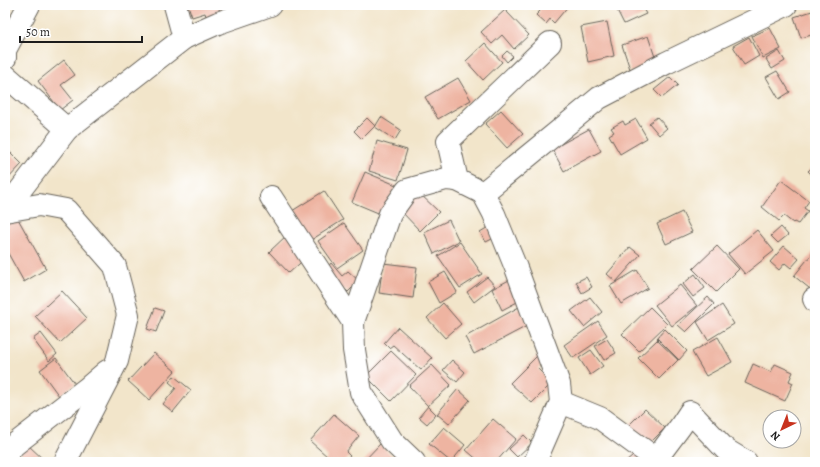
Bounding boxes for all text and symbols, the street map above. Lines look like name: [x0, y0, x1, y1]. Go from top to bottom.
scale bar: [20, 18, 142, 44]
text: 50 m: [26, 24, 50, 40]
north arrow: [762, 409, 802, 449]
text: N: [767, 428, 784, 444]

